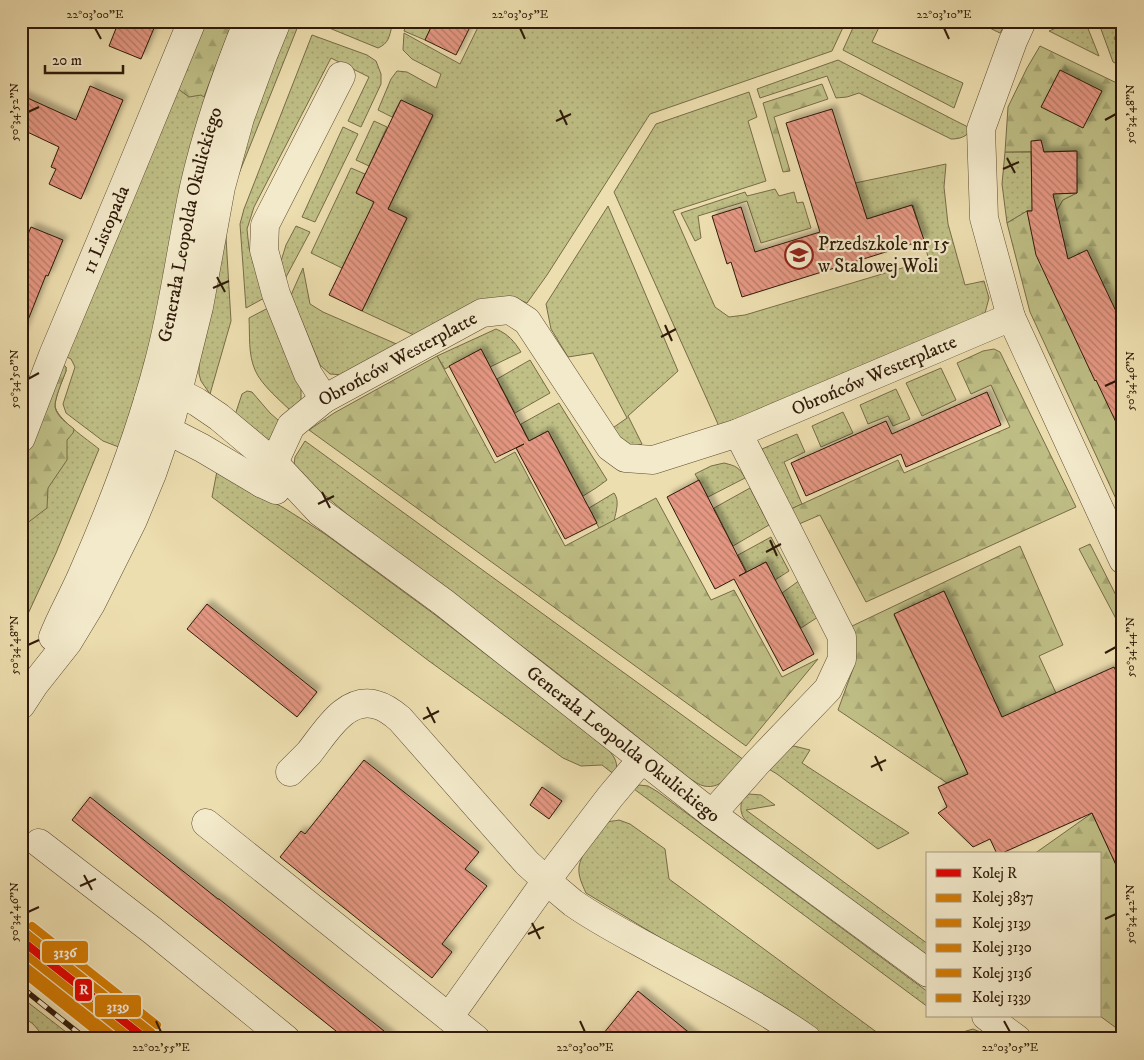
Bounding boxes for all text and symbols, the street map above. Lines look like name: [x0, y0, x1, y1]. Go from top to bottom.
text: 22°03'00"E: [67, 7, 124, 22]
text: 22°03'05"E: [492, 7, 549, 22]
text: 22°03'10"E: [917, 7, 972, 22]
scale bar: [45, 42, 122, 74]
text: 20 m: [52, 51, 82, 70]
text: 50°34'52"N: [7, 83, 22, 141]
text: 50°34'48"N: [1123, 84, 1138, 144]
street label: Generała Leopolda Okulickiego: [153, 104, 227, 344]
street label: 11 Listopada: [77, 182, 134, 277]
place label: Przedszkole nr 15 w Stalowej Woli: [817, 233, 950, 278]
school or university icon: Przedszkole nr 15 w Stalowej Woli: [784, 240, 814, 270]
street label: Obrońców Westerplatte: [314, 306, 481, 411]
street label: Obrońców Westerplatte: [788, 330, 960, 420]
text: 50°34'50"N: [7, 349, 22, 408]
text: 50°34'46"N: [1123, 351, 1138, 411]
text: 50°34'48"N: [7, 615, 22, 675]
text: 50°34'44"N: [1123, 617, 1138, 677]
street label: Generała Leopolda Okulickiego: [522, 661, 725, 827]
legend: [926, 852, 1102, 1018]
text: Kolej R: [972, 864, 1017, 883]
text: 50°34'46"N: [7, 882, 22, 942]
text: 50°34'42"N: [1123, 884, 1138, 944]
text: Kolej 3837: [972, 888, 1034, 907]
text: Kolej 3139: [972, 914, 1031, 933]
text: Kolej 3130: [972, 938, 1032, 957]
line badge: 3136: [41, 940, 89, 964]
text: 3136: [54, 944, 77, 962]
text: Kolej 3136: [972, 964, 1033, 983]
line badge: R: [74, 978, 93, 1002]
text: R: [79, 981, 89, 999]
text: Kolej 1339: [972, 988, 1031, 1007]
line badge: 3139: [94, 994, 142, 1018]
text: 3139: [107, 998, 129, 1016]
text: 22°02'55"E: [132, 1040, 190, 1055]
text: 22°03'00"E: [557, 1040, 614, 1055]
text: 22°03'05"E: [982, 1040, 1039, 1055]

